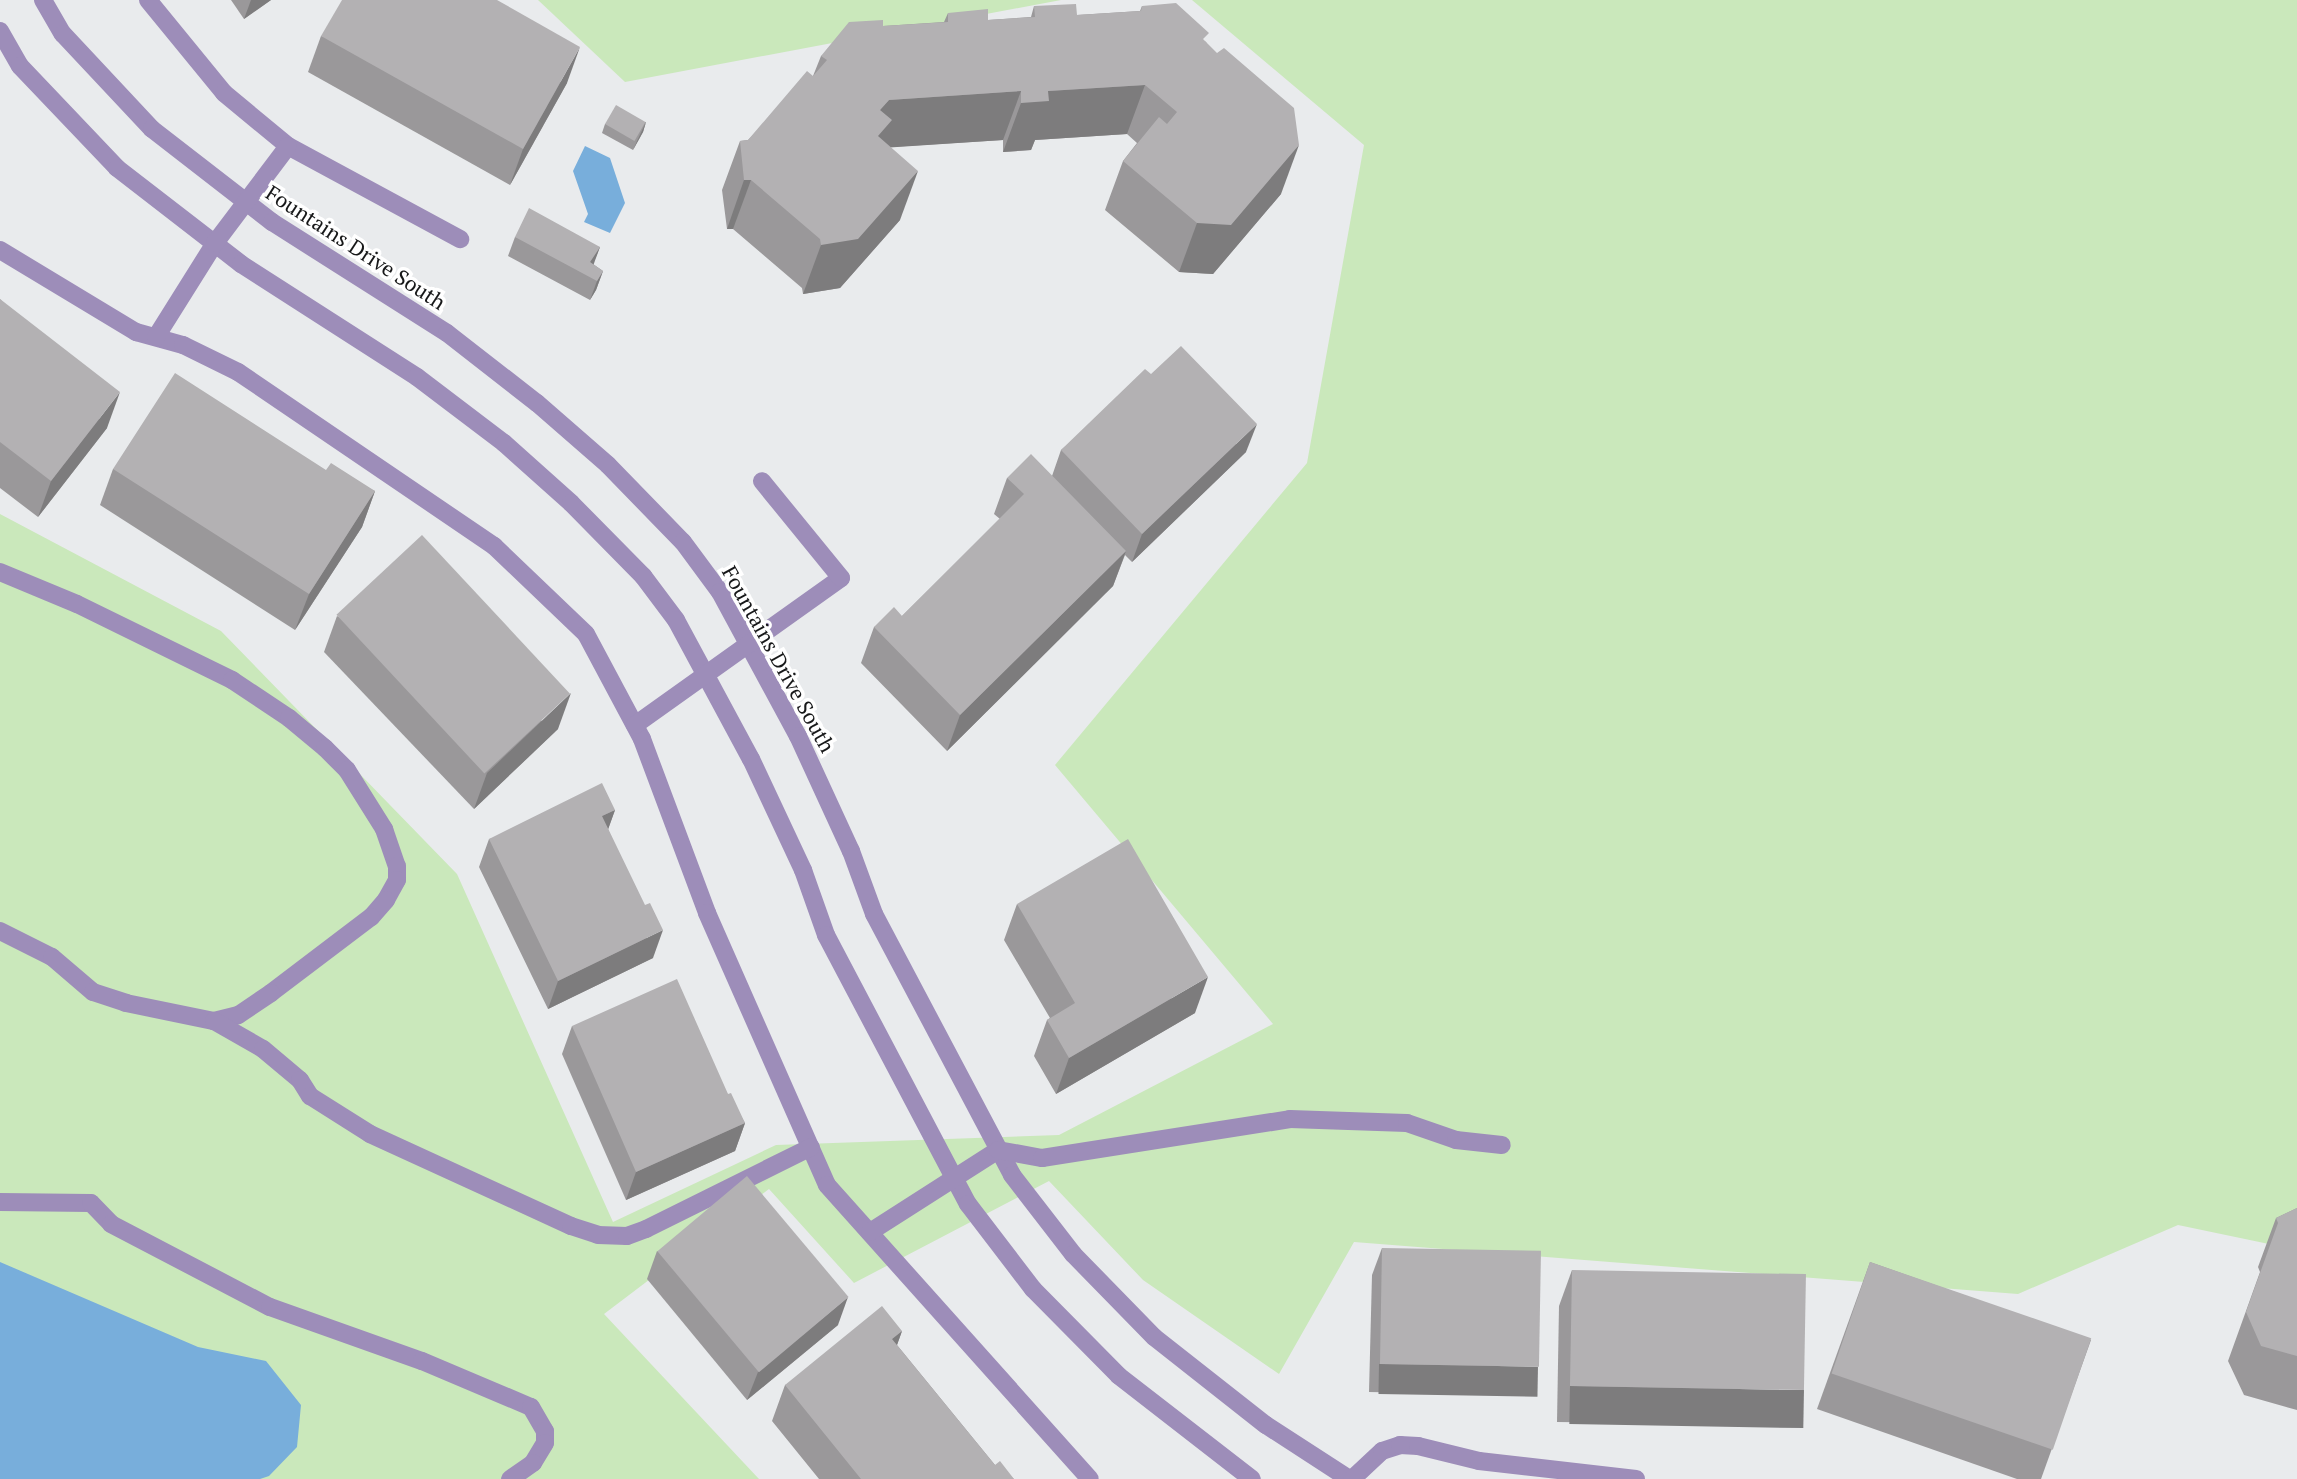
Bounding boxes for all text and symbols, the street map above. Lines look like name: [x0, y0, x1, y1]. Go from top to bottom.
street label: Fountains Drive South: [261, 179, 451, 315]
street label: Fountains Drive South: [717, 561, 841, 757]

